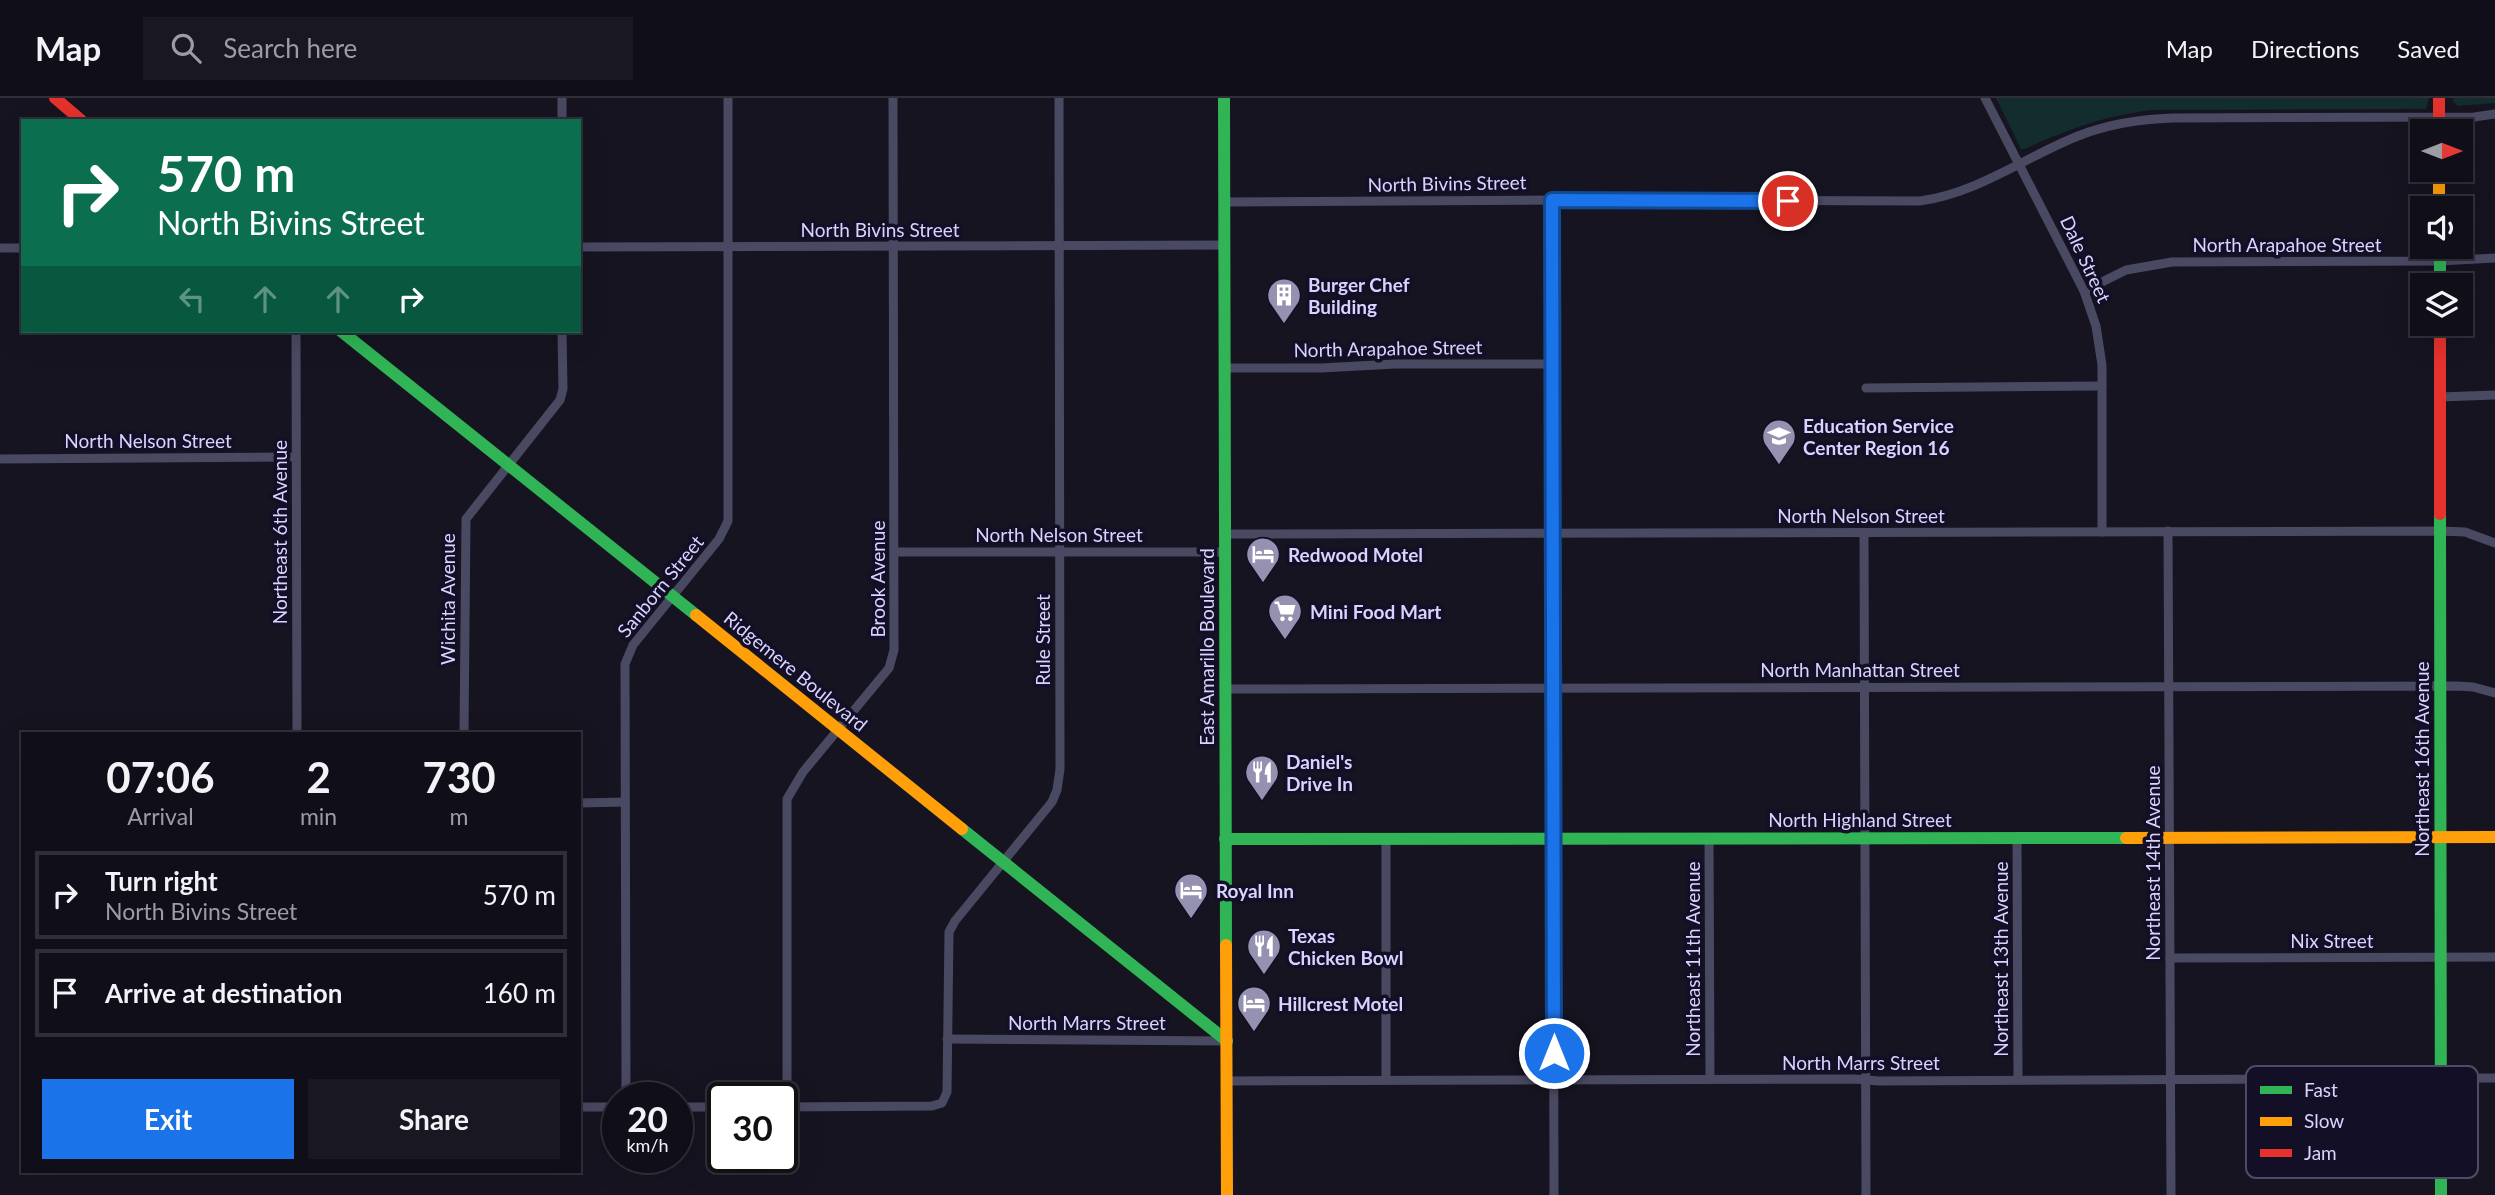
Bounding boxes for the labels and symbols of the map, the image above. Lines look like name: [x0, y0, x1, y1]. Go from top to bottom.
north arrow: [2410, 119, 2473, 182]
street label: North Bivins Street: [1367, 170, 1527, 196]
pin: [1758, 171, 1818, 231]
street label: Dale Street: [2056, 212, 2116, 306]
street label: North Bivins Street: [801, 218, 960, 241]
street label: North Arapahoe Street: [2193, 233, 2382, 256]
place label: Burger Chef Building: [1308, 273, 1410, 318]
building icon: Burger Chef Building: [1265, 276, 1303, 325]
street label: North Arapahoe Street: [1293, 335, 1483, 361]
place label: Education Service Center Region 16: [1803, 414, 1954, 459]
school or university icon: Education Service Center Region 16: [1760, 417, 1798, 466]
street label: North Nelson Street: [64, 429, 232, 452]
street label: Northeast 6th Avenue: [268, 440, 291, 624]
street label: North Nelson Street: [1777, 504, 1945, 527]
street label: Brook Avenue: [866, 521, 889, 637]
street label: North Nelson Street: [975, 523, 1143, 546]
street label: Sanborn Street: [612, 530, 708, 641]
street label: Wichita Avenue: [436, 533, 459, 665]
hotel icon: Redwood Motel: [1244, 535, 1282, 584]
place label: Redwood Motel: [1288, 543, 1423, 566]
street label: East Amarillo Boulevard: [1195, 548, 1218, 746]
supermarket icon: Mini Food Mart: [1266, 592, 1304, 641]
street label: Rule Street: [1031, 594, 1054, 686]
place label: Mini Food Mart: [1310, 600, 1441, 623]
street label: Ridgemere Boulevard: [720, 606, 872, 736]
street label: North Manhattan Street: [1760, 658, 1960, 681]
street label: Northeast 16th Avenue: [2410, 661, 2433, 857]
place label: Daniel's Drive In: [1286, 750, 1353, 795]
restaurant icon: Daniel's Drive In: [1243, 753, 1281, 802]
street label: Northeast 14th Avenue: [2141, 765, 2164, 961]
street label: North Highland Street: [1768, 808, 1952, 831]
street label: Northeast 11th Avenue: [1681, 861, 1704, 1057]
street label: Northeast 13th Avenue: [1989, 861, 2012, 1057]
hotel icon: Royal Inn: [1172, 871, 1210, 920]
place label: Royal Inn: [1216, 879, 1294, 902]
place label: Texas Chicken Bowl: [1288, 924, 1404, 969]
restaurant icon: Texas Chicken Bowl: [1245, 927, 1283, 976]
street label: Nix Street: [2290, 929, 2374, 952]
hotel icon: Hillcrest Motel: [1235, 984, 1273, 1033]
place label: Hillcrest Motel: [1278, 992, 1403, 1015]
street label: North Marrs Street: [1008, 1011, 1166, 1034]
position arrow: [1517, 1016, 1591, 1090]
street label: North Marrs Street: [1782, 1051, 1940, 1074]
legend: [2246, 1066, 2478, 1178]
text: Fast: [2304, 1078, 2338, 1101]
speed limit sign: 30: [707, 1082, 798, 1173]
text: Slow: [2304, 1109, 2344, 1132]
text: Jam: [2304, 1141, 2337, 1164]

